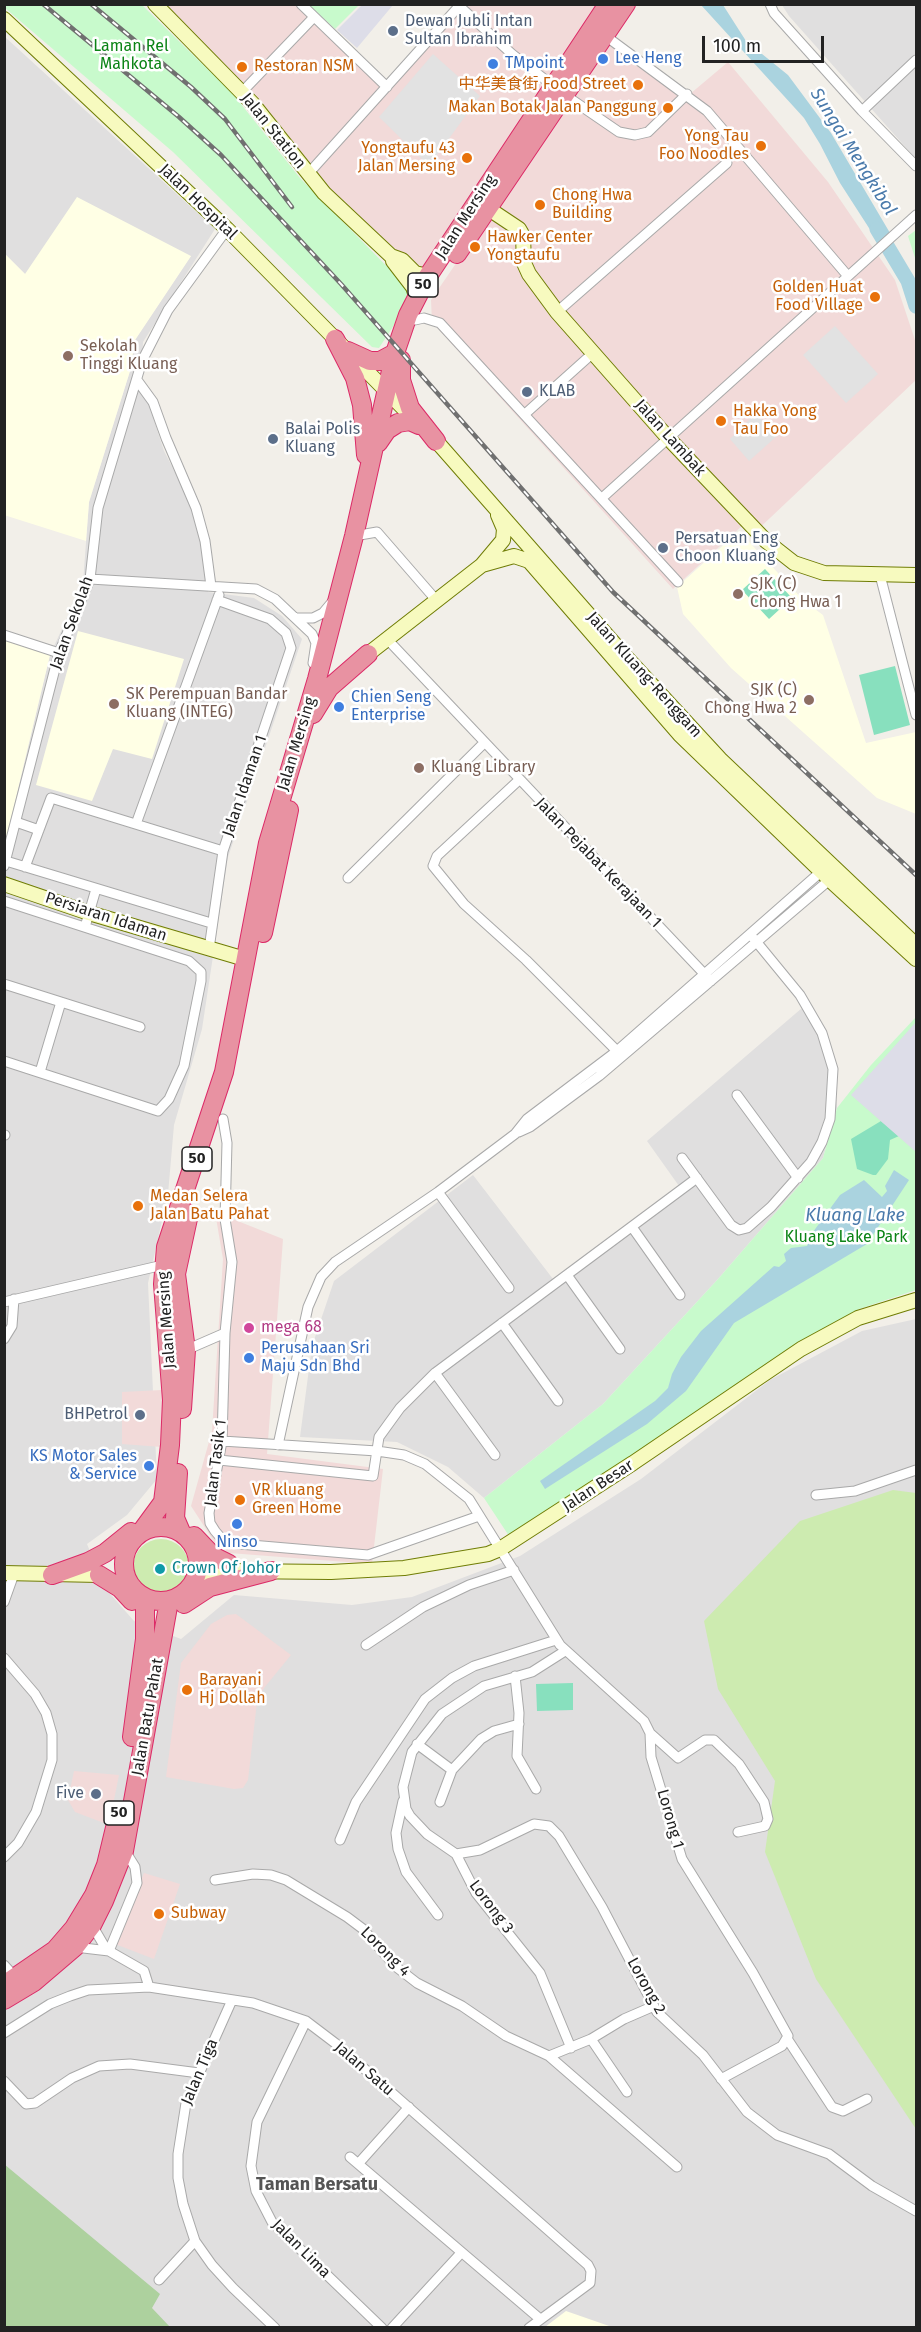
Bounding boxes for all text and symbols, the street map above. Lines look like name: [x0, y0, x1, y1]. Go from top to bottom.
place label: Dewan Jubli Intan Sultan Ibrahim: [405, 12, 533, 50]
marker: Dewan Jubli Intan Sultan Ibrahim: [386, 24, 400, 38]
scale bar: [705, 24, 826, 62]
text: 100 m: [713, 35, 761, 57]
park label: Laman Rel Mahkota: [93, 37, 169, 75]
place label: Lee Heng: [615, 49, 682, 69]
marker: Lee Heng: [596, 52, 610, 66]
place label: TMpoint: [505, 54, 564, 74]
place label: Restoran NSM: [254, 57, 354, 77]
marker: TMpoint: [486, 57, 500, 71]
marker: Restoran NSM: [235, 60, 249, 74]
place label: 中华美食街 Food Street: [459, 75, 626, 95]
marker: 中华美食街 Food Street: [631, 78, 645, 92]
water label: Sungai Mengkibol: [805, 84, 901, 220]
street label: Jalan Station: [236, 89, 310, 173]
place label: Makan Botak Jalan Panggung: [448, 98, 656, 118]
marker: Makan Botak Jalan Panggung: [661, 101, 675, 115]
place label: Yong Tau Foo Noodles: [659, 127, 749, 165]
place label: Yongtaufu 43 Jalan Mersing: [358, 139, 455, 177]
marker: Yong Tau Foo Noodles: [754, 139, 768, 153]
marker: Yongtaufu 43 Jalan Mersing: [460, 151, 474, 165]
street label: Jalan Hospital: [155, 160, 241, 244]
street label: Jalan Mersing: [431, 171, 501, 263]
place label: Chong Hwa Building: [552, 186, 632, 224]
marker: Chong Hwa Building: [533, 198, 547, 212]
place label: Hawker Center Yongtaufu: [487, 228, 592, 266]
marker: Hawker Center Yongtaufu: [468, 240, 482, 254]
road number: 50: [408, 273, 438, 297]
place label: Golden Huat Food Village: [772, 278, 863, 316]
marker: Golden Huat Food Village: [868, 290, 882, 304]
place label: Sekolah Tinggi Kluang: [80, 337, 177, 375]
marker: Sekolah Tinggi Kluang: [61, 349, 75, 363]
place label: KLAB: [539, 382, 575, 402]
marker: KLAB: [520, 385, 534, 399]
street label: Jalan Lambak: [630, 396, 710, 480]
place label: Hakka Yong Tau Foo: [733, 402, 817, 440]
marker: Hakka Yong Tau Foo: [714, 414, 728, 428]
place label: Balai Polis Kluang: [285, 420, 360, 458]
marker: Balai Polis Kluang: [266, 432, 280, 446]
place label: Persatuan Eng Choon Kluang: [675, 529, 778, 567]
marker: Persatuan Eng Choon Kluang: [656, 541, 670, 555]
street label: Jalan Sekolah: [46, 574, 98, 672]
place label: SJK (C) Chong Hwa 1: [750, 575, 841, 613]
marker: SJK (C) Chong Hwa 1: [731, 587, 745, 601]
street label: Jalan Kluang-Renggam: [582, 608, 706, 742]
place label: SJK (C) Chong Hwa 2: [705, 681, 797, 719]
place label: SK Perempuan Bandar Kluang (INTEG): [126, 685, 287, 723]
place label: Chien Seng Enterprise: [351, 688, 431, 726]
marker: SJK (C) Chong Hwa 2: [802, 693, 816, 707]
street label: Jalan Mersing: [274, 695, 320, 793]
marker: SK Perempuan Bandar Kluang (INTEG): [107, 697, 121, 711]
marker: Chien Seng Enterprise: [332, 700, 346, 714]
street label: Jalan Idaman 1: [219, 733, 271, 839]
place label: Kluang Library: [431, 758, 535, 778]
marker: Kluang Library: [412, 761, 426, 775]
street label: Jalan Pejabat Kerajaan 1: [531, 794, 665, 932]
street label: Persiaran Idaman: [43, 888, 169, 946]
road number: 50: [182, 1147, 212, 1171]
place label: Medan Selera Jalan Batu Pahat: [150, 1187, 269, 1225]
marker: Medan Selera Jalan Batu Pahat: [131, 1199, 145, 1213]
water label: Kluang Lake: [805, 1205, 905, 1227]
park label: Kluang Lake Park: [784, 1228, 908, 1248]
street label: Jalan Mersing: [154, 1271, 180, 1369]
place label: mega 68: [261, 1318, 322, 1338]
marker: mega 68: [242, 1321, 256, 1335]
place label: Perusahaan Sri Maju Sdn Bhd: [261, 1339, 370, 1377]
marker: Perusahaan Sri Maju Sdn Bhd: [242, 1351, 256, 1365]
place label: BHPetrol: [64, 1405, 128, 1425]
marker: BHPetrol: [133, 1408, 147, 1422]
street label: Jalan Tasik 1: [201, 1418, 231, 1508]
place label: KS Motor Sales & Service: [30, 1447, 137, 1485]
street label: Jalan Besar: [559, 1456, 637, 1516]
marker: KS Motor Sales & Service: [142, 1459, 156, 1473]
place label: VR kluang Green Home: [252, 1481, 342, 1519]
marker: VR kluang Green Home: [233, 1493, 247, 1507]
marker: Ninso: [230, 1517, 244, 1531]
place label: Ninso: [216, 1533, 258, 1553]
place label: Crown Of Johor: [172, 1559, 281, 1579]
marker: Crown Of Johor: [153, 1562, 167, 1576]
street label: Jalan Batu Pahat: [128, 1657, 168, 1777]
place label: Barayani Hj Dollah: [199, 1671, 266, 1709]
marker: Barayani Hj Dollah: [180, 1683, 194, 1697]
place label: Five: [56, 1784, 84, 1804]
marker: Five: [89, 1787, 103, 1801]
street label: Lorong 1: [652, 1787, 688, 1851]
road number: 50: [104, 1801, 134, 1825]
street label: Lorong 3: [465, 1877, 517, 1937]
place label: Subway: [171, 1904, 226, 1924]
marker: Subway: [152, 1907, 166, 1921]
street label: Lorong 4: [356, 1923, 414, 1981]
street label: Lorong 2: [623, 1954, 669, 2018]
street label: Jalan Tiga: [178, 2036, 222, 2108]
street label: Jalan Satu: [330, 2038, 398, 2100]
district label: Taman Bersatu: [256, 2174, 378, 2196]
street label: Jalan Lima: [268, 2216, 334, 2282]

